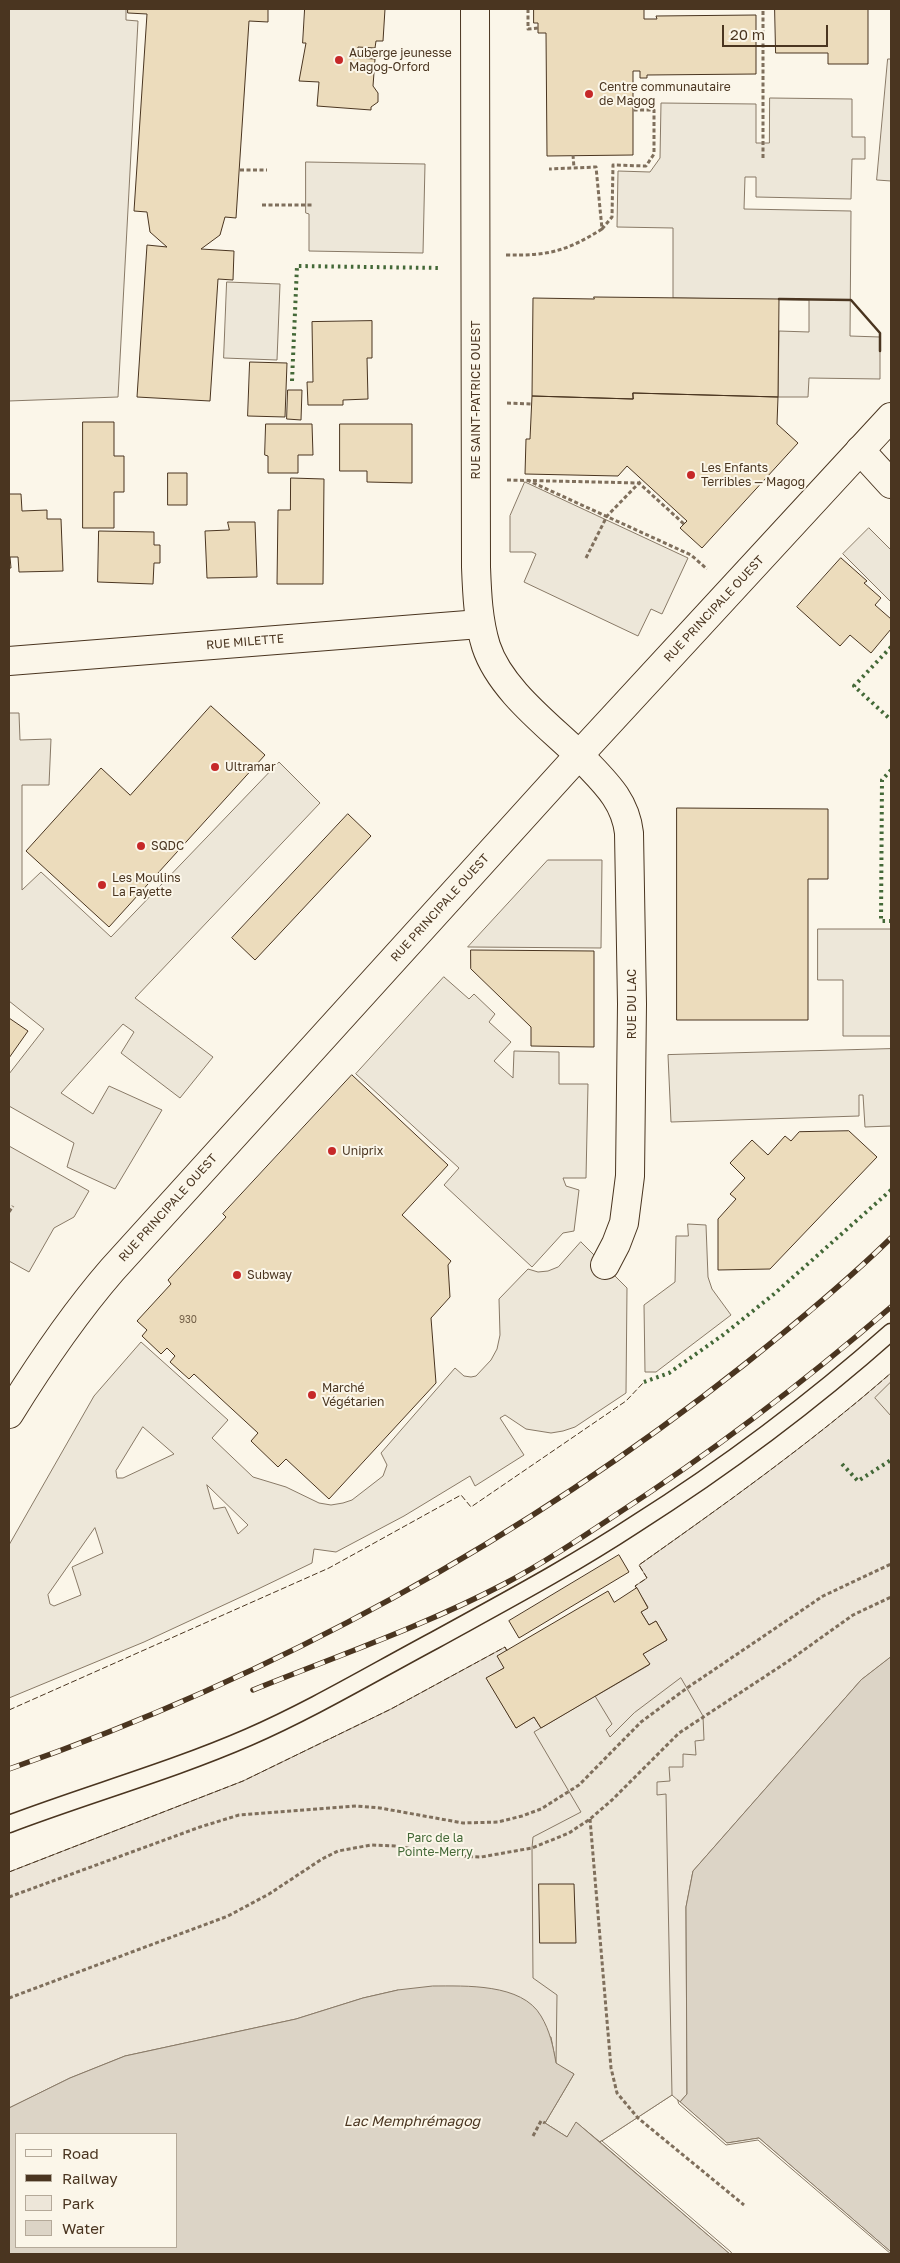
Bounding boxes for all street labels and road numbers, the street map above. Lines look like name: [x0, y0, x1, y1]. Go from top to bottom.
street label: RUE SAINT-PATRICE OUEST: [469, 320, 483, 480]
street label: RUE PRINCIPALE OUEST: [661, 553, 767, 665]
street label: RUE MILETTE: [205, 631, 285, 653]
street label: RUE PRINCIPALE OUEST: [388, 851, 492, 965]
street label: RUE DU LAC: [625, 969, 639, 1039]
street label: RUE PRINCIPALE OUEST: [116, 1151, 220, 1265]

